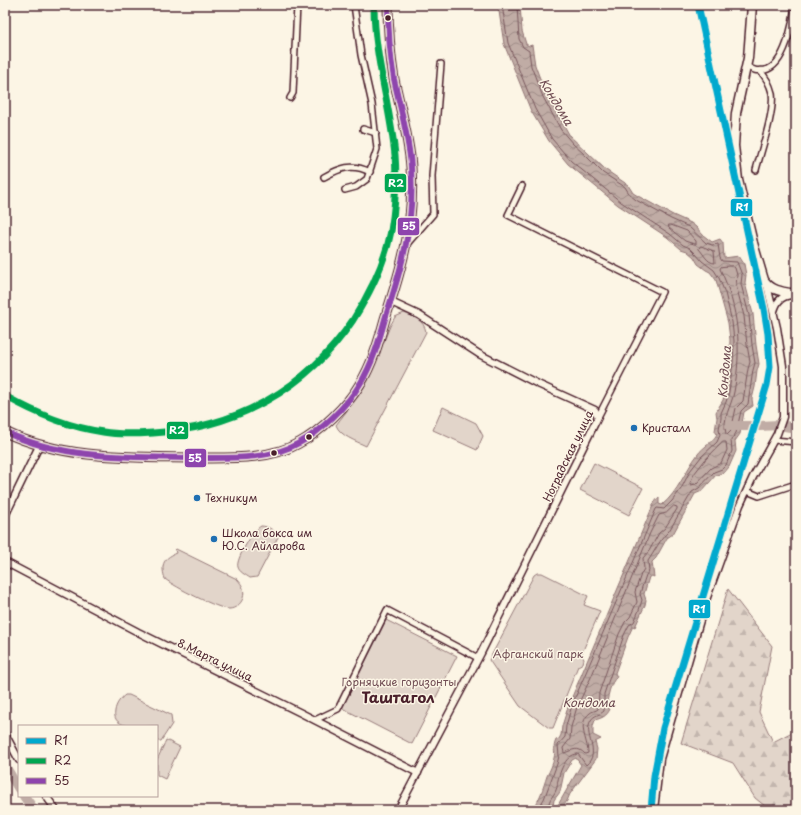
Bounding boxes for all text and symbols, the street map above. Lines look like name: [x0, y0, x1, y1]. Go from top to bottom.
unlabelled marker: [383, 13, 393, 23]
water label: Кондома: [536, 74, 578, 129]
line badge: R2: [384, 173, 407, 193]
text: R2: [388, 174, 404, 191]
line badge: R1: [730, 198, 753, 217]
text: R1: [736, 198, 748, 215]
line badge: 55: [397, 217, 420, 236]
text: 55: [402, 217, 416, 234]
water label: Кондома: [713, 344, 735, 399]
street label: Ноградская улица: [538, 407, 597, 504]
place label: Кристалл: [642, 419, 691, 436]
line badge: R2: [166, 421, 189, 440]
text: R2: [169, 421, 185, 438]
marker: Кристалл: [629, 423, 639, 433]
unlabelled marker: [304, 432, 314, 442]
line badge: 55: [184, 448, 207, 468]
unlabelled marker: [269, 448, 279, 458]
text: 55: [188, 449, 202, 466]
place label: Техникум: [205, 489, 257, 506]
marker: Техникум: [192, 493, 202, 503]
place label: Школа бокса им Ю.С. Айларова: [222, 524, 313, 554]
marker: Школа бокса им Ю.С. Айларова: [209, 534, 219, 544]
line badge: R1: [688, 599, 711, 619]
text: R1: [693, 600, 705, 617]
street label: 8 Марта улица: [175, 634, 256, 685]
park label: Афганский парк: [493, 645, 584, 662]
park label: Горняцкие горизонты: [342, 673, 456, 690]
district label: Таштагол: [361, 685, 435, 708]
water label: Кондома: [563, 693, 616, 711]
legend: [18, 725, 158, 797]
text: R1: [54, 731, 68, 749]
text: R2: [54, 751, 71, 769]
text: 55: [54, 771, 69, 789]

